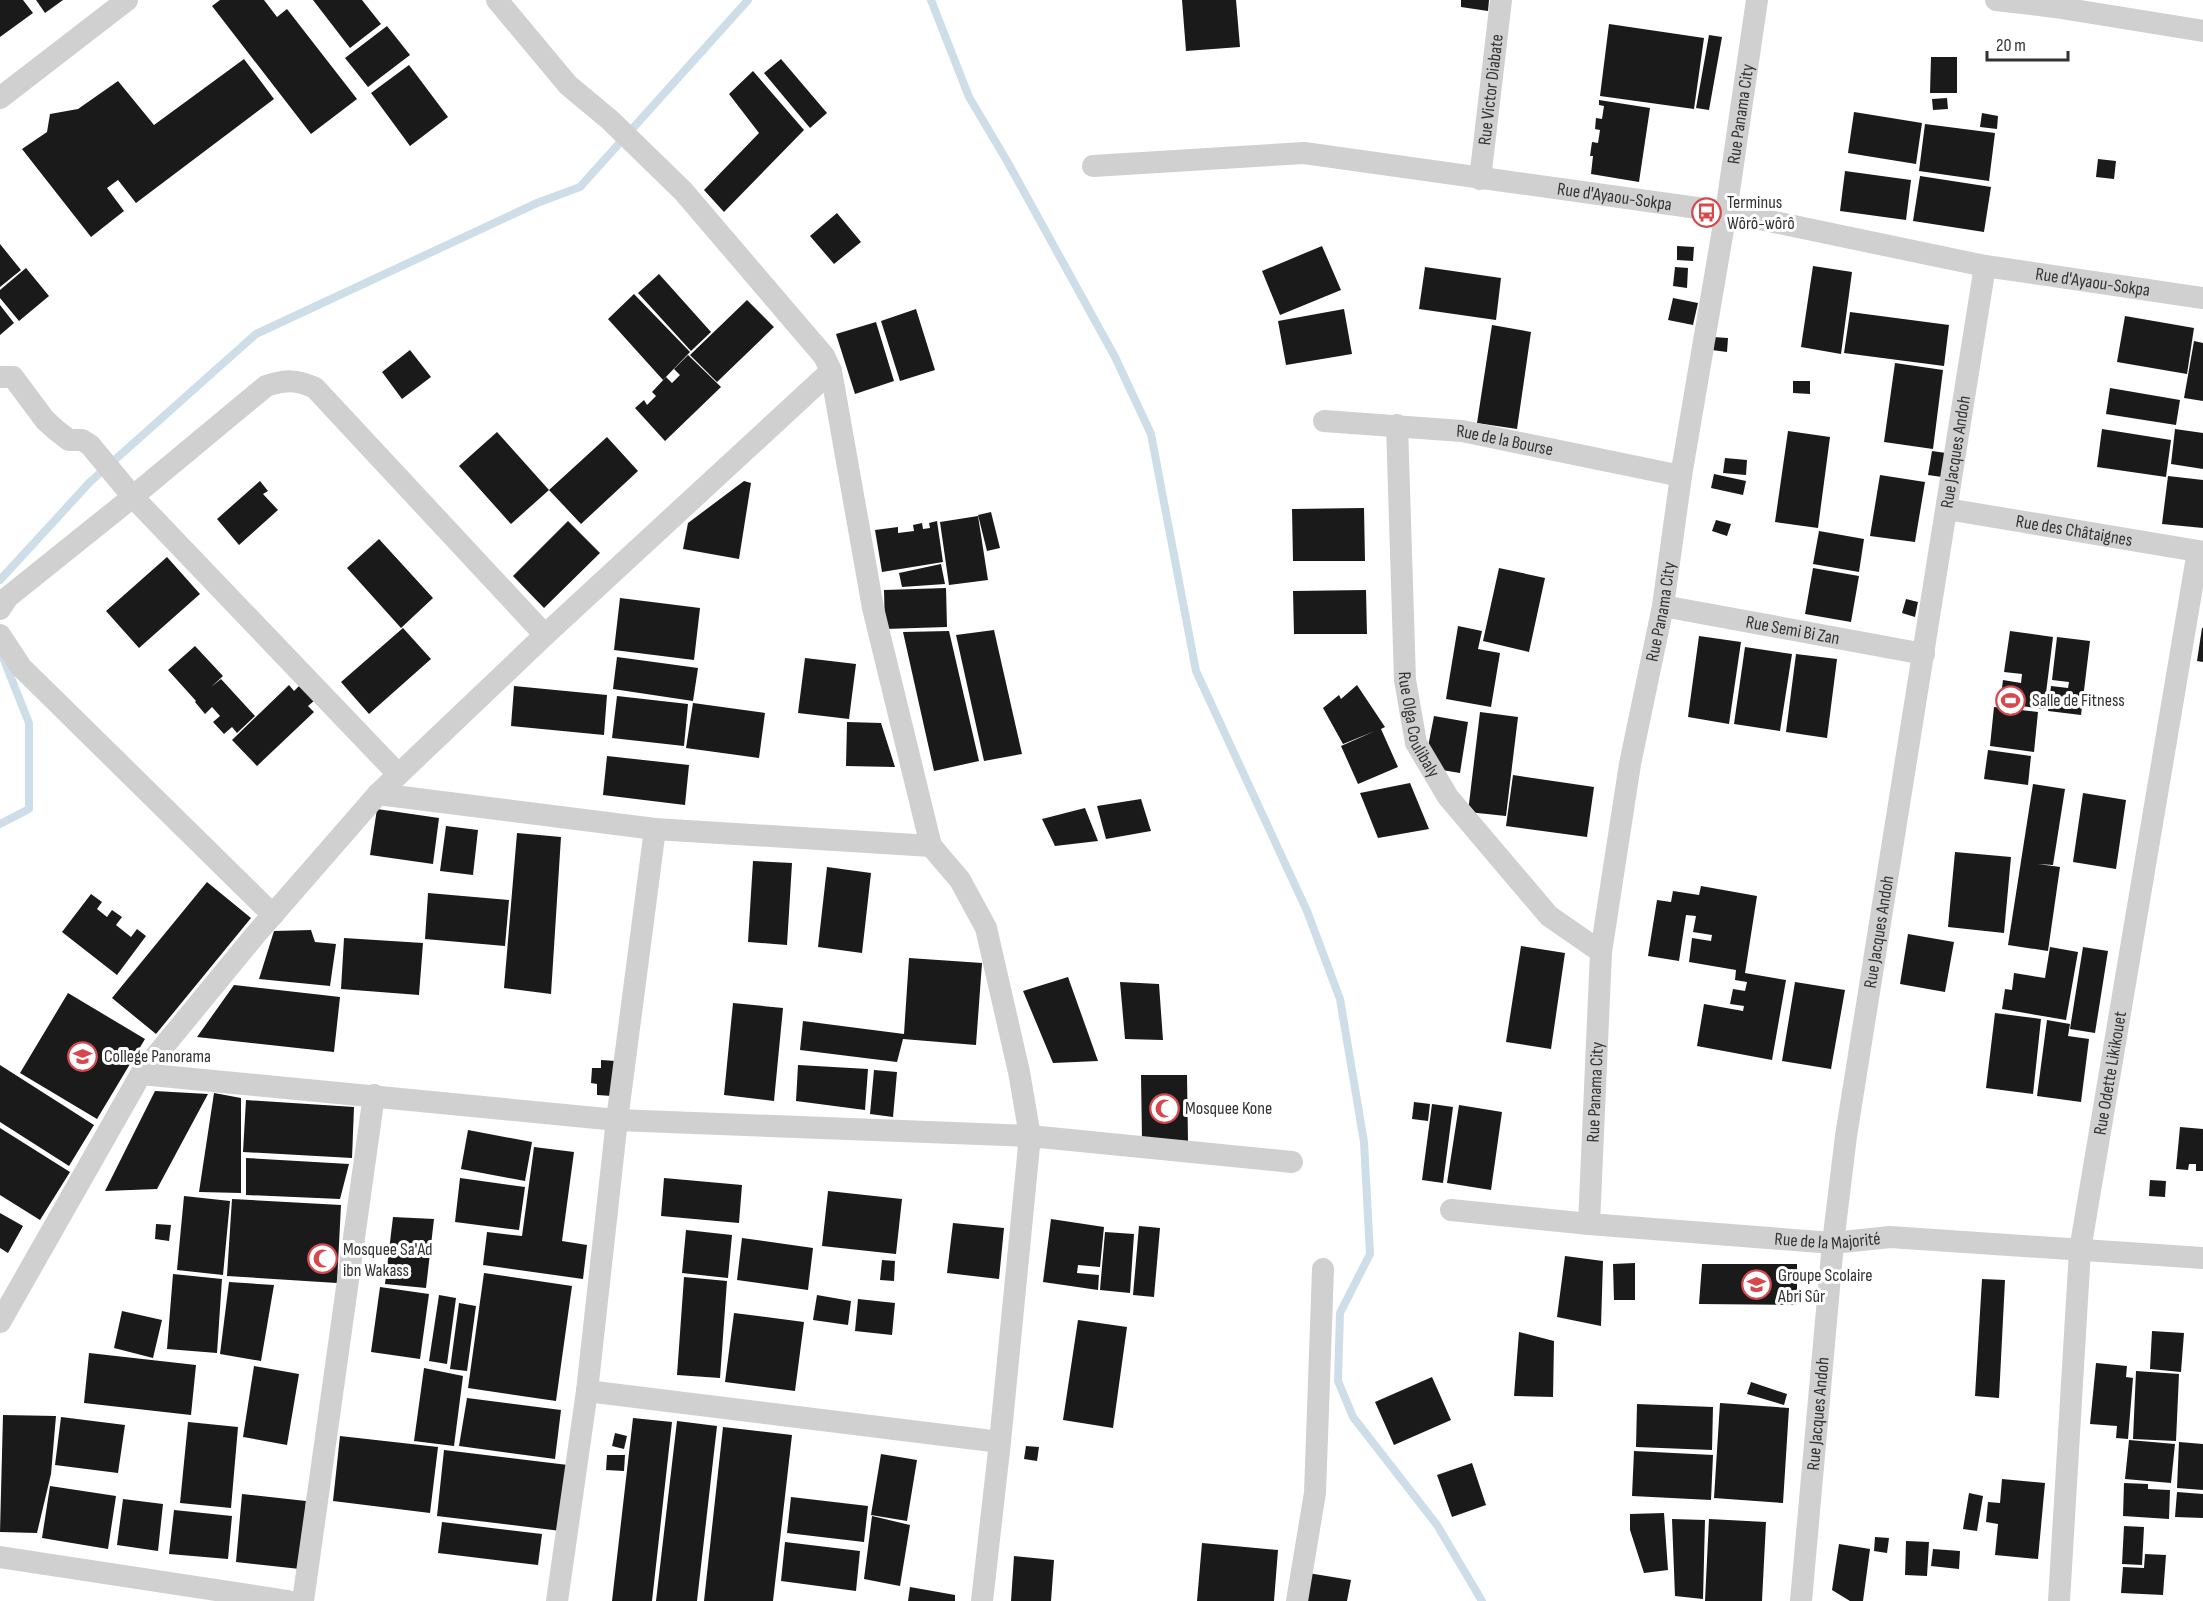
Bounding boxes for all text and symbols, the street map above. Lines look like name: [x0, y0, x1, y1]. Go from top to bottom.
scale bar: [1987, 24, 2068, 62]
street label: Rue Victor Diabate: [1474, 33, 1507, 146]
text: 20 m: [1996, 35, 2026, 56]
street label: Rue Panama City: [1723, 63, 1758, 165]
street label: Rue d'Ayaou-Sokpa: [1556, 178, 1673, 215]
place label: Terminus Wôrô-wôrô: [1727, 192, 1795, 234]
bus stop icon: Terminus Wôrô-wôrô: [1690, 196, 1722, 228]
street label: Rue d'Ayaou-Sokpa: [2034, 263, 2151, 301]
street label: Rue Jacques Andoh: [1936, 394, 1975, 510]
street label: Rue de la Bourse: [1456, 420, 1555, 460]
street label: Rue des Châtaignes: [2014, 510, 2134, 550]
street label: Rue Panama City: [1641, 560, 1680, 663]
street label: Rue Semi Bi Zan: [1744, 611, 1841, 649]
street label: Rue Olga Coulibaly: [1394, 671, 1444, 781]
sports icon: Salle de Fitness: [1995, 684, 2027, 716]
place label: Salle de Fitness: [2032, 690, 2125, 711]
street label: Rue Jacques Andoh: [1859, 874, 1898, 990]
street label: Rue Odette Likikouet: [2089, 1009, 2131, 1137]
school or university icon: College Panorama: [67, 1040, 99, 1072]
street label: Rue Panama City: [1582, 1041, 1608, 1143]
place label: College Panorama: [104, 1046, 211, 1067]
mosque icon: Mosquee Kone: [1148, 1092, 1180, 1124]
place label: Mosquee Kone: [1185, 1098, 1272, 1119]
street label: Rue de la Majorité: [1774, 1228, 1882, 1254]
place label: Mosquee Sa'Ad ibn Wakass: [343, 1239, 432, 1281]
mosque icon: Mosquee Sa'Ad ibn Wakass: [306, 1243, 338, 1275]
place label: Groupe Scolaire Abri Sûr: [1777, 1265, 1872, 1307]
school or university icon: Groupe Scolaire Abri Sûr: [1741, 1269, 1773, 1301]
street label: Rue Jacques Andoh: [1802, 1356, 1833, 1471]

